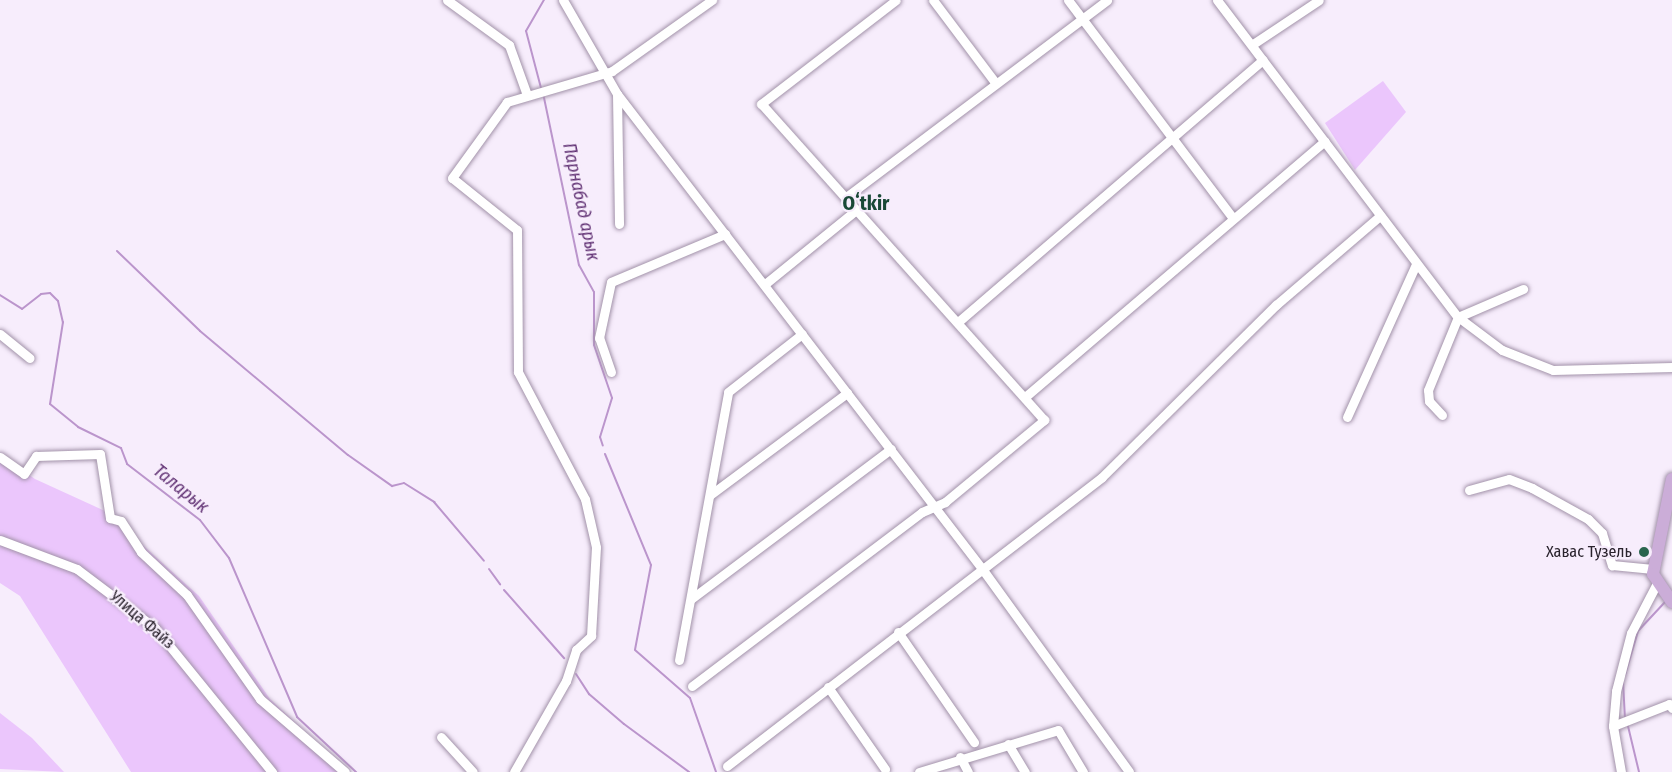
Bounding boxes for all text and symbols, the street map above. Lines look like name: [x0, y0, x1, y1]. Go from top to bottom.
water label: Парнабад арык: [558, 141, 604, 263]
district label: Oʻtkir: [843, 191, 889, 215]
water label: Таларык: [149, 460, 213, 518]
place label: Хавас Тузель: [1546, 542, 1632, 562]
marker: Хавас Тузель: [1637, 545, 1651, 559]
street label: Улица Файз: [106, 587, 178, 653]

